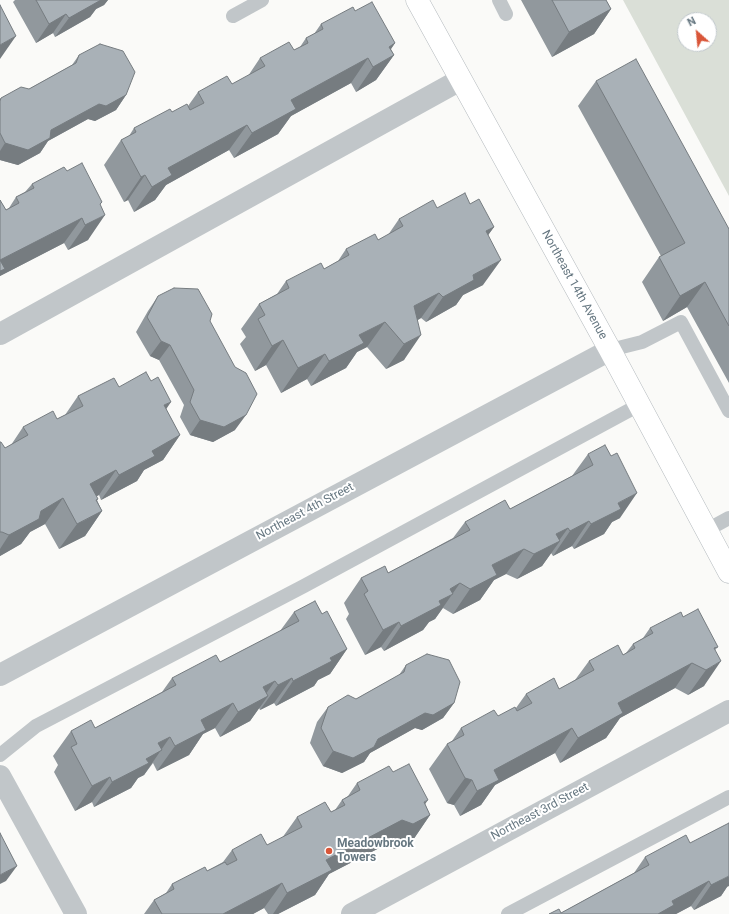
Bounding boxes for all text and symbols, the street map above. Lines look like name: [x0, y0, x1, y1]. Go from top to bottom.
north arrow: [677, 12, 717, 52]
text: N: [685, 14, 698, 29]
street label: Northeast 14th Avenue: [538, 228, 610, 342]
street label: Northeast 4th Street: [254, 480, 356, 544]
street label: Northeast 3rd Street: [489, 780, 591, 844]
place label: Meadowbrook Towers: [337, 837, 414, 865]
marker: Meadowbrook Towers: [324, 846, 334, 856]

